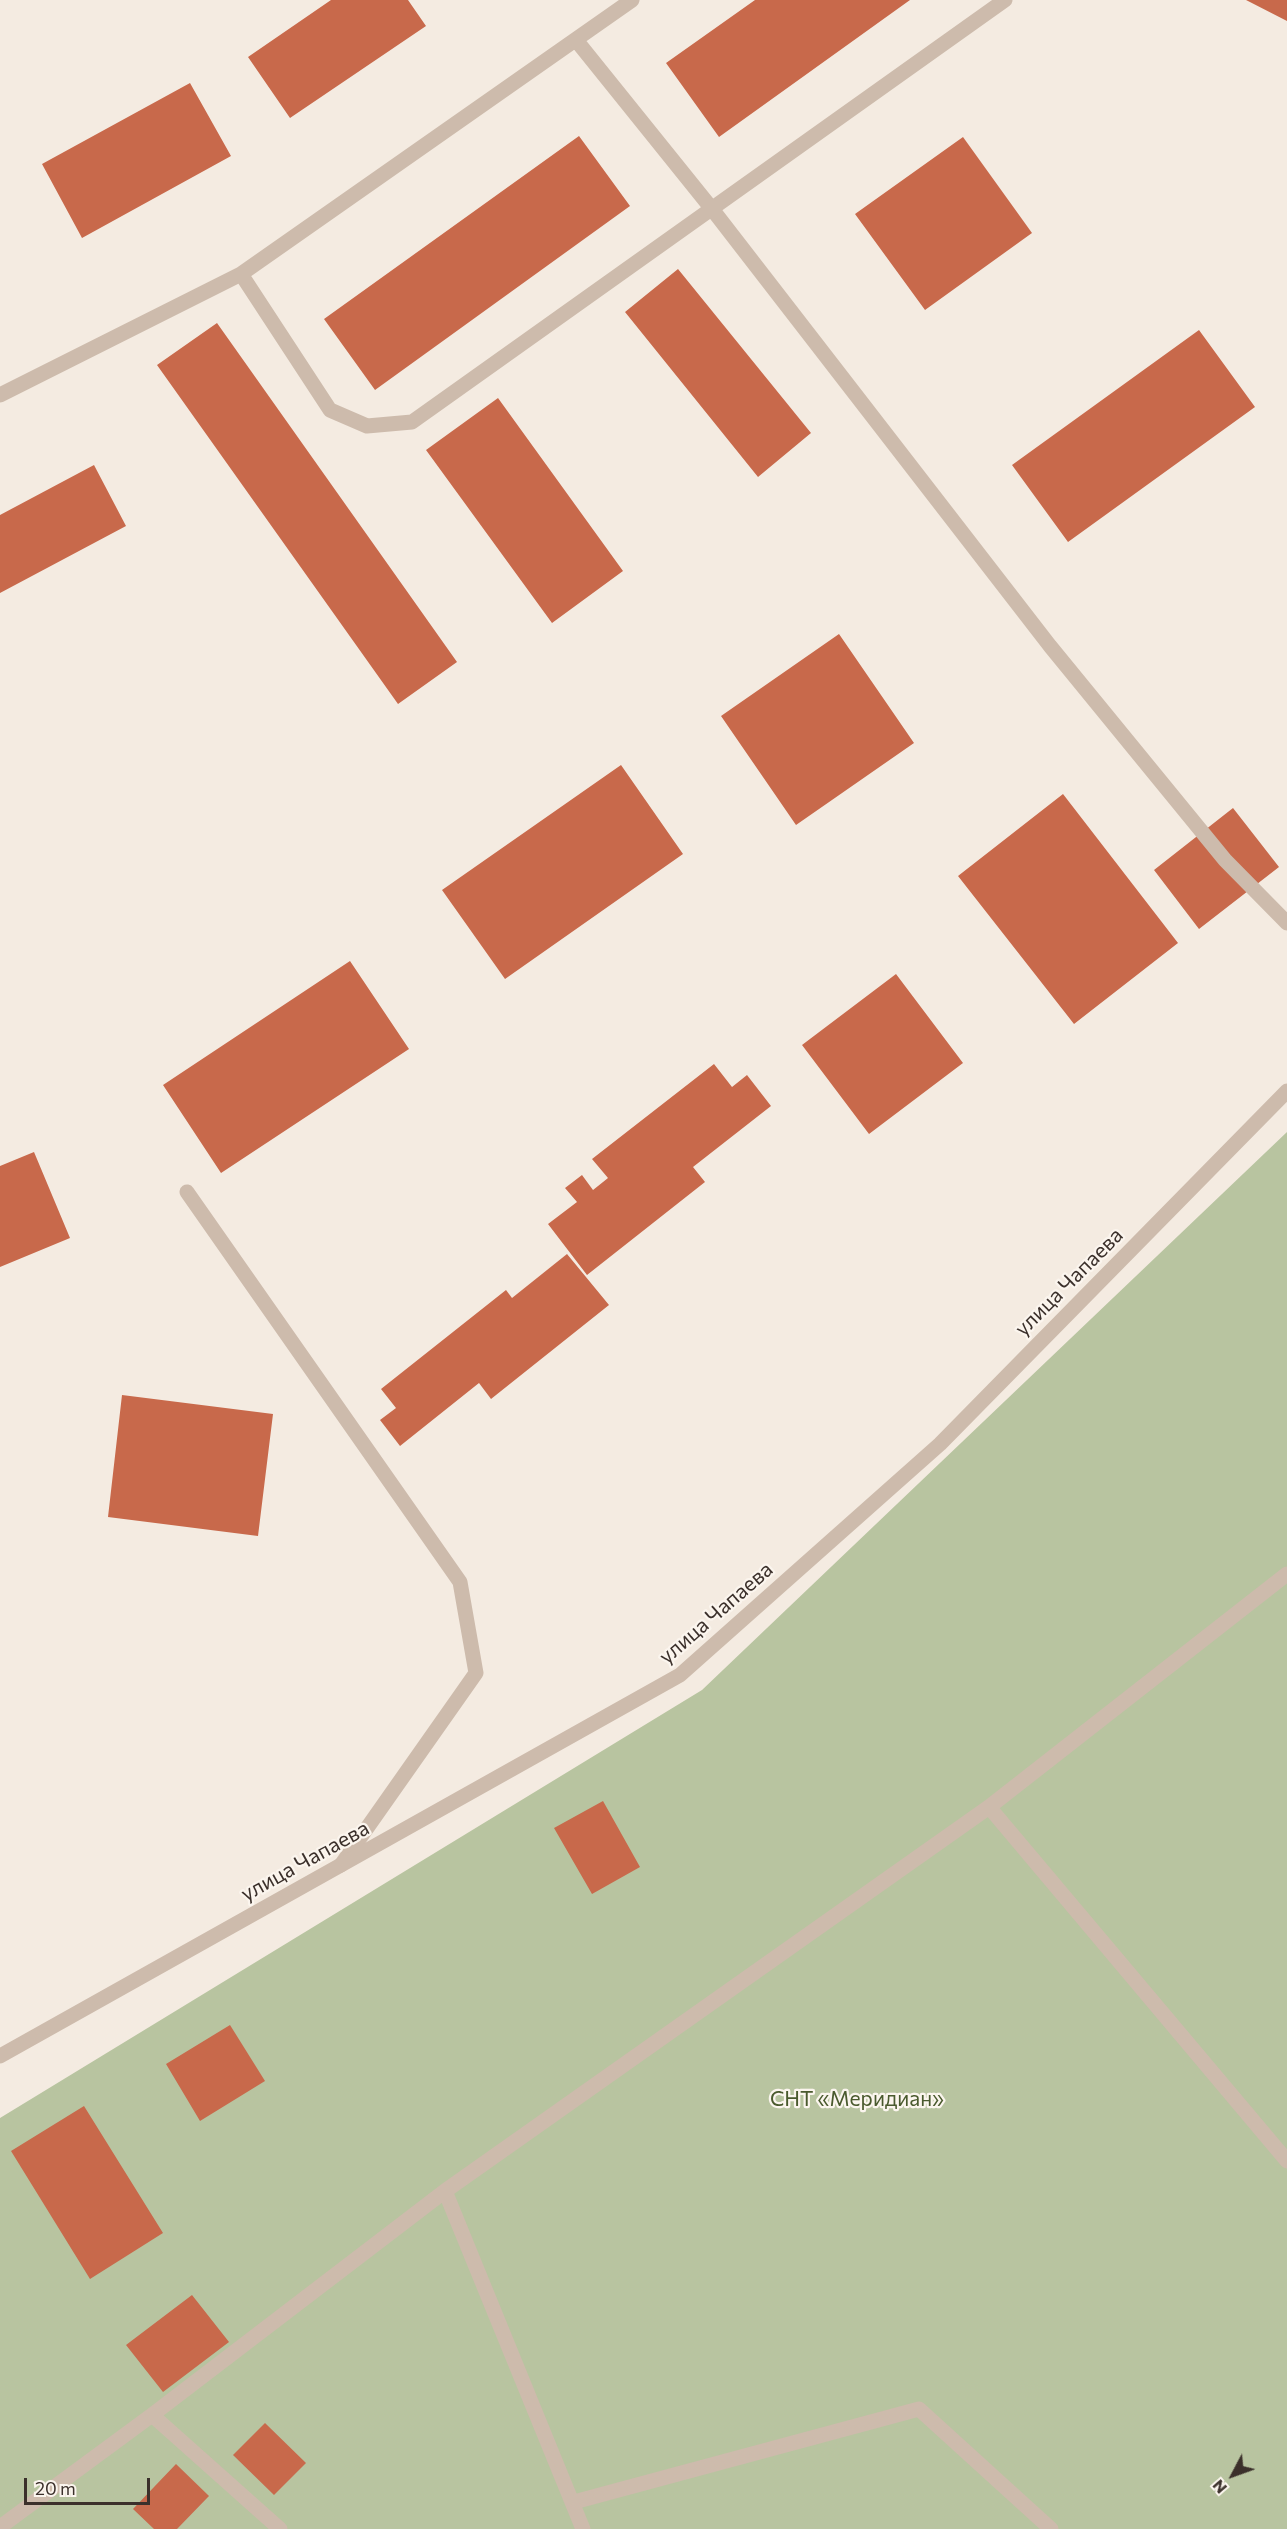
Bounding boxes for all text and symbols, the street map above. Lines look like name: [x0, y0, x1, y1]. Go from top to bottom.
street label: улица Чапаева: [1010, 1223, 1128, 1341]
street label: улица Чапаева: [654, 1557, 778, 1669]
street label: улица Чапаева: [237, 1815, 373, 1907]
park label: СНТ «Меридиан»: [770, 2086, 944, 2112]
north arrow: [1203, 2445, 1263, 2505]
scale bar: [27, 2466, 153, 2504]
text: N: [1208, 2476, 1230, 2498]
text: 20 m: [35, 2477, 76, 2499]

